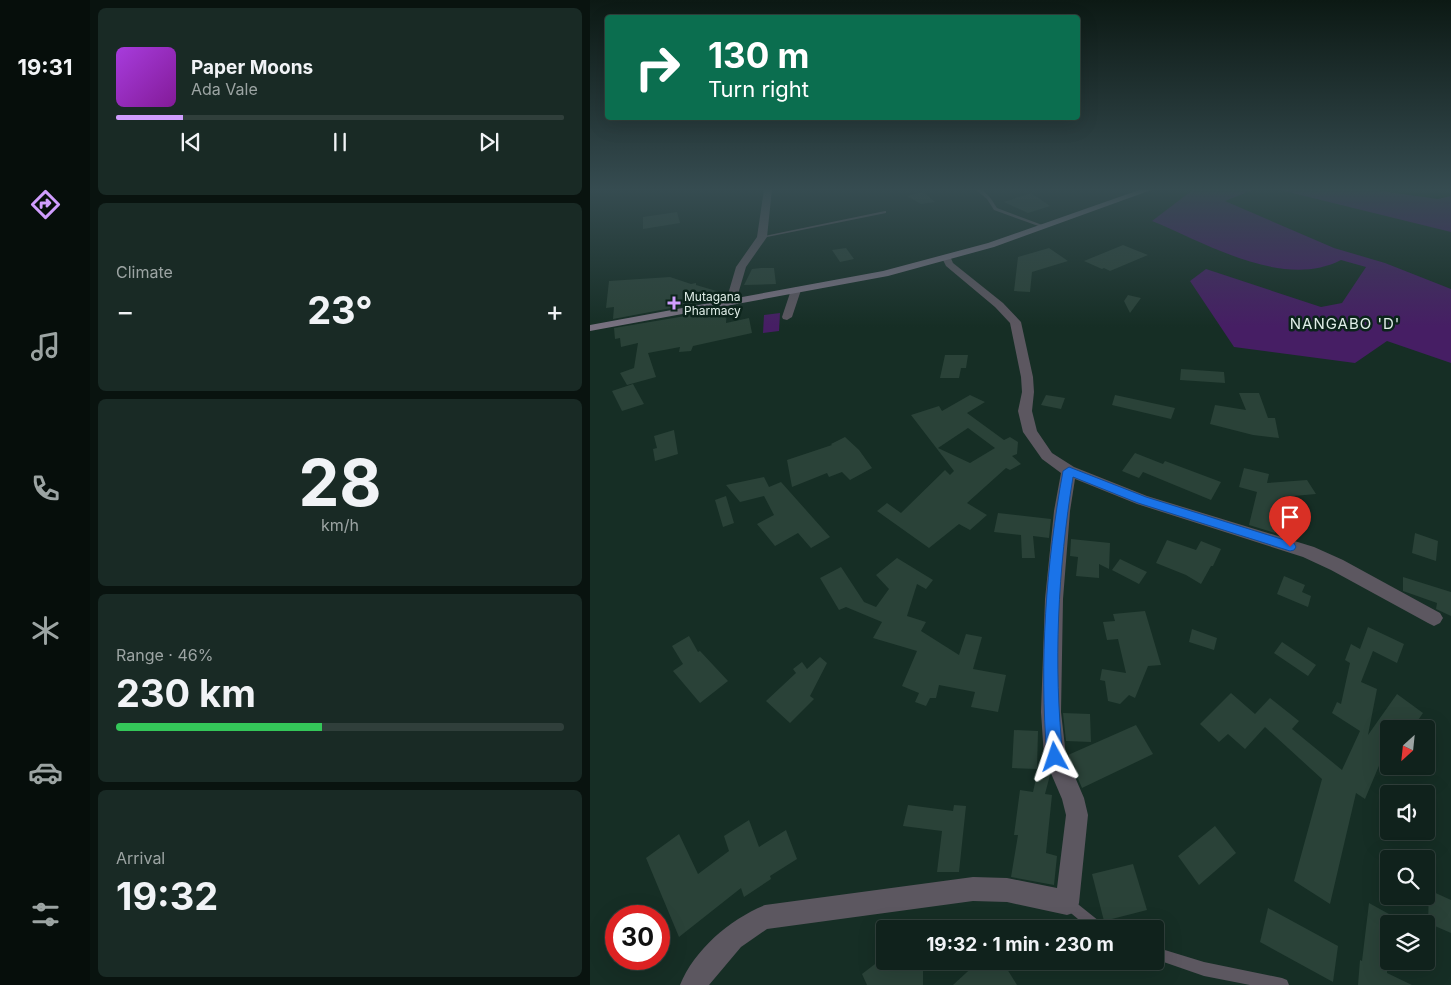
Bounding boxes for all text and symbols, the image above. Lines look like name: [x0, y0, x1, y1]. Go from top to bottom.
text: 130 m: [708, 34, 810, 76]
icon: right: [625, 35, 690, 100]
text: 19:31: [18, 54, 72, 80]
text: Paper Moons: [191, 56, 313, 79]
text: Turn right: [708, 76, 809, 102]
text: Ada Vale: [191, 79, 258, 99]
icon: previous: [177, 128, 205, 156]
icon: pause: [326, 128, 354, 156]
icon: next: [475, 128, 503, 156]
icon: directions: [28, 187, 63, 222]
text: Climate: [116, 262, 173, 282]
text: 23°: [307, 287, 373, 333]
place label: Mutagana Pharmacy: [684, 289, 741, 318]
text: −: [116, 294, 135, 328]
text: +: [545, 294, 564, 328]
marker: Mutagana Pharmacy: [668, 297, 680, 309]
district label: NANGABO 'D': [1290, 314, 1400, 333]
icon: music: [28, 329, 63, 364]
text: 28: [298, 443, 382, 522]
icon: phone: [28, 471, 63, 506]
pin: [1269, 496, 1311, 547]
icon: arrive: [1276, 503, 1304, 531]
text: km/h: [321, 515, 359, 535]
icon: climate: [28, 613, 63, 648]
text: Range · 46%: [116, 645, 213, 665]
text: 230 km: [116, 670, 256, 716]
north arrow: [1380, 720, 1435, 775]
map controls: [1380, 720, 1435, 970]
position arrow: [1028, 730, 1080, 782]
icon: car: [28, 755, 63, 790]
button: sound: [1380, 785, 1435, 840]
text: Arrival: [116, 848, 165, 868]
button: search: [1380, 850, 1435, 905]
text: 19:32: [116, 873, 218, 919]
icon: filters: [28, 897, 63, 932]
speed limit sign: 30: [605, 905, 670, 970]
button: layers: [1380, 915, 1435, 970]
text: 19:32 · 1 min · 230 m: [926, 933, 1114, 956]

